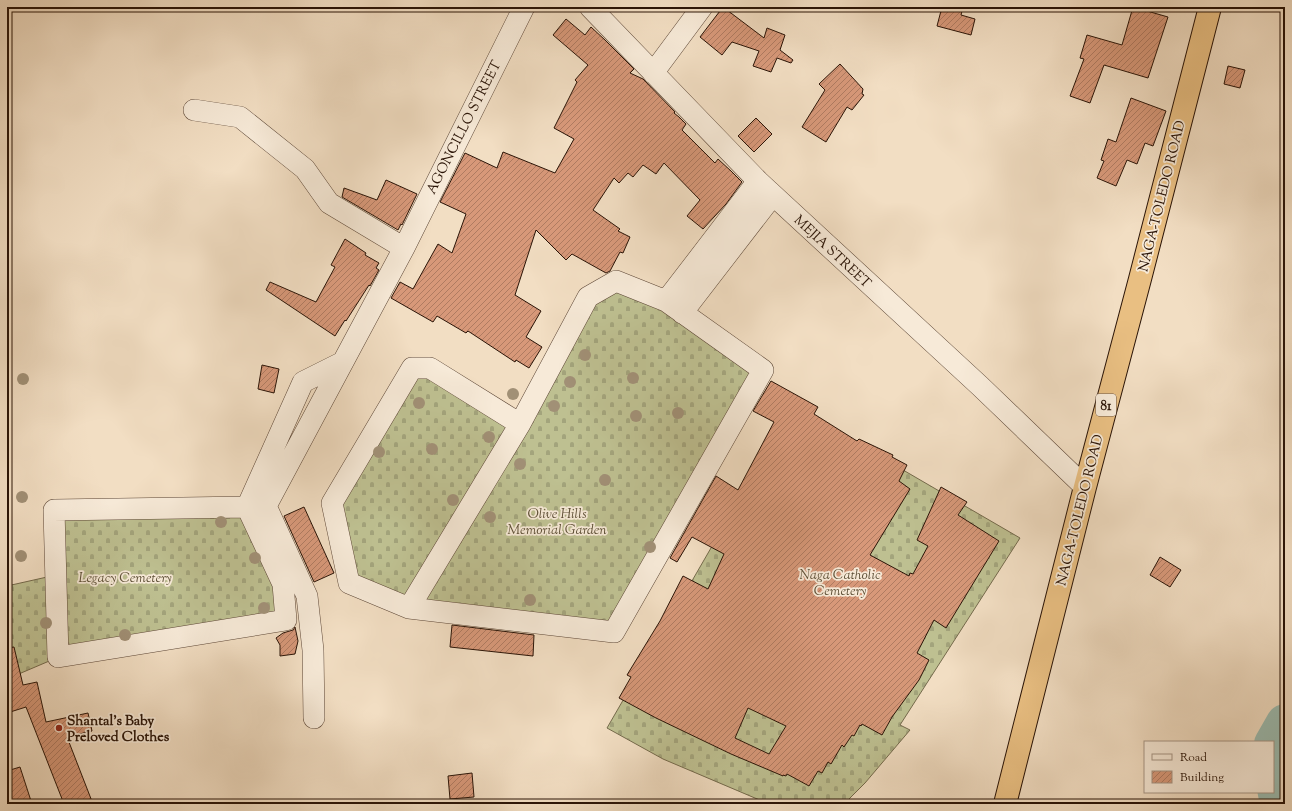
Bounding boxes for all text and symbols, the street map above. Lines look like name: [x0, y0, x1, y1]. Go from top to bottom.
street label: AGONCILLO STREET: [422, 57, 507, 198]
street label: NAGA-TOLEDO ROAD: [1134, 119, 1191, 274]
street label: MEJIA STREET: [788, 211, 875, 294]
road number: 81: [1096, 394, 1116, 416]
street label: NAGA-TOLEDO ROAD: [1052, 433, 1109, 588]
park label: Olive Hills Memorial Garden: [507, 505, 607, 541]
park label: Naga Catholic Cemetery: [799, 566, 881, 602]
park label: Legacy Cemetery: [78, 569, 172, 589]
place label: Shantal's Baby Preloved Clothes: [67, 712, 170, 748]
marker: Shantal's Baby Preloved Clothes: [54, 723, 64, 733]
legend: [1144, 741, 1274, 793]
text: Road: [1180, 749, 1207, 767]
text: Building: [1180, 769, 1224, 787]

